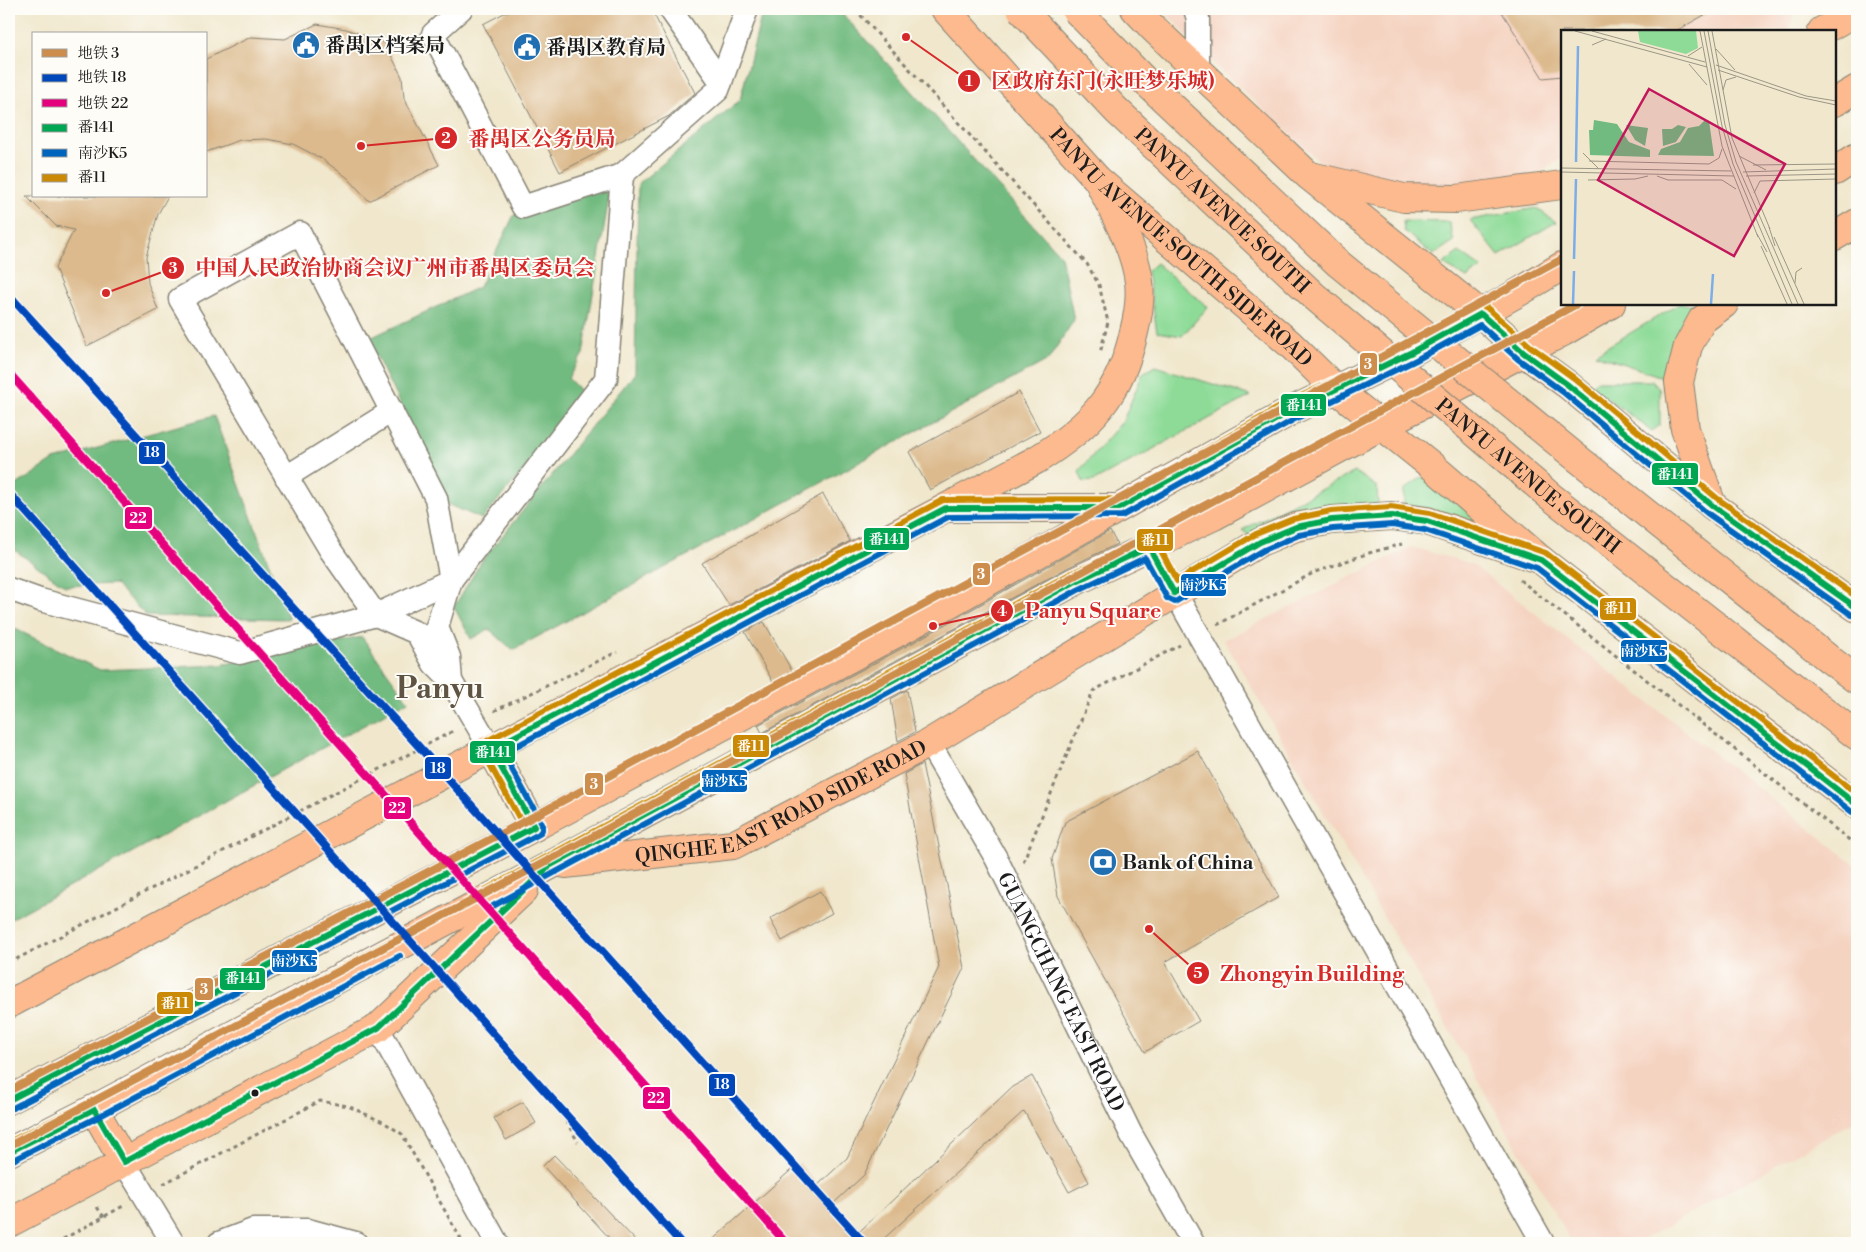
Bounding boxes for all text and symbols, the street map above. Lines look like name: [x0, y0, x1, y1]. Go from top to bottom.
public building icon: 番禺区档案局: [291, 30, 321, 60]
inset map: [1561, 30, 1836, 305]
legend: [32, 32, 208, 198]
public building icon: 番禺区教育局: [512, 32, 542, 62]
place label: 番禺区档案局: [325, 34, 445, 59]
place label: 番禺区教育局: [546, 36, 666, 61]
text: 地铁 3: [78, 44, 119, 63]
callout: 区政府东门(永旺梦乐城): [957, 63, 1225, 99]
text: 地铁 18: [78, 68, 126, 87]
text: 区政府东门(永旺梦乐城): [992, 69, 1214, 95]
text: 1: [965, 72, 973, 91]
text: 地铁 22: [78, 94, 128, 113]
text: 番141: [78, 118, 115, 137]
callout: 番禺区公务员局: [433, 120, 625, 156]
street label: PANYU AVENUE SOUTH SIDE ROAD: [1043, 123, 1317, 373]
street label: PANYU AVENUE SOUTH: [1129, 123, 1315, 300]
text: 番禺区公务员局: [469, 127, 616, 153]
text: 2: [441, 129, 451, 148]
text: 南沙K5: [78, 144, 127, 163]
text: 番11: [78, 168, 107, 187]
callout: 中国人民政治协商会议广州市番禺区委员会: [161, 250, 605, 286]
text: 中国人民政治协商会议广州市番禺区委员会: [196, 256, 595, 282]
text: 3: [168, 259, 178, 278]
line badge: 3: [1359, 352, 1378, 376]
text: 3: [1364, 356, 1372, 374]
line badge: 番141: [1280, 393, 1327, 417]
street label: PANYU AVENUE SOUTH: [1430, 394, 1625, 560]
text: 番141: [1286, 397, 1322, 415]
line badge: 18: [138, 441, 166, 465]
text: 18: [144, 444, 160, 462]
line badge: 番141: [1651, 462, 1699, 486]
text: 番141: [1657, 466, 1693, 484]
line badge: 22: [124, 506, 153, 530]
text: 22: [129, 510, 147, 528]
line badge: 番141: [863, 527, 910, 551]
line badge: 番11: [1136, 528, 1174, 552]
text: 番141: [869, 531, 905, 549]
text: 番11: [1141, 532, 1169, 550]
line badge: 3: [972, 562, 991, 586]
text: 3: [977, 566, 985, 584]
line badge: 南沙K5: [1180, 573, 1227, 597]
text: 南沙K5: [1180, 577, 1228, 595]
callout: Panyu Square: [990, 593, 1171, 629]
line badge: 番11: [1599, 597, 1637, 621]
text: Panyu Square: [1025, 599, 1161, 625]
text: 番11: [1604, 600, 1632, 618]
text: 4: [997, 602, 1007, 621]
line badge: 南沙K5: [1620, 639, 1668, 663]
text: 南沙K5: [1620, 643, 1668, 661]
district label: Panyu: [396, 670, 485, 708]
line badge: 番11: [732, 734, 770, 758]
street label: QINGHE EAST ROAD SIDE ROAD: [634, 735, 932, 870]
text: 番11: [737, 738, 765, 756]
line badge: 番141: [469, 740, 516, 764]
text: 番141: [475, 744, 511, 762]
line badge: 18: [424, 756, 452, 780]
text: 18: [430, 760, 446, 778]
line badge: 南沙K5: [701, 769, 748, 793]
line badge: 3: [584, 772, 604, 796]
text: 南沙K5: [700, 773, 748, 791]
text: 3: [590, 776, 598, 794]
line badge: 22: [383, 796, 412, 820]
text: 22: [388, 800, 406, 818]
bank icon: Bank of China: [1088, 847, 1118, 877]
place label: Bank of China: [1122, 851, 1254, 876]
street label: GUANGCHANG EAST ROAD: [991, 869, 1129, 1116]
line badge: 南沙K5: [271, 949, 318, 973]
text: 南沙K5: [271, 953, 319, 971]
callout: Zhongyin Building: [1185, 955, 1414, 991]
text: Zhongyin Building: [1220, 962, 1405, 988]
text: 5: [1193, 964, 1203, 983]
line badge: 番141: [219, 967, 266, 991]
text: 番141: [225, 970, 261, 988]
line badge: 3: [194, 977, 214, 1001]
text: 3: [200, 981, 208, 999]
line badge: 番11: [156, 991, 194, 1015]
text: 番11: [161, 995, 189, 1013]
line badge: 18: [708, 1073, 736, 1097]
text: 18: [714, 1076, 730, 1094]
line badge: 22: [642, 1086, 671, 1110]
unlabelled marker: [250, 1088, 260, 1098]
text: 22: [647, 1090, 665, 1108]

